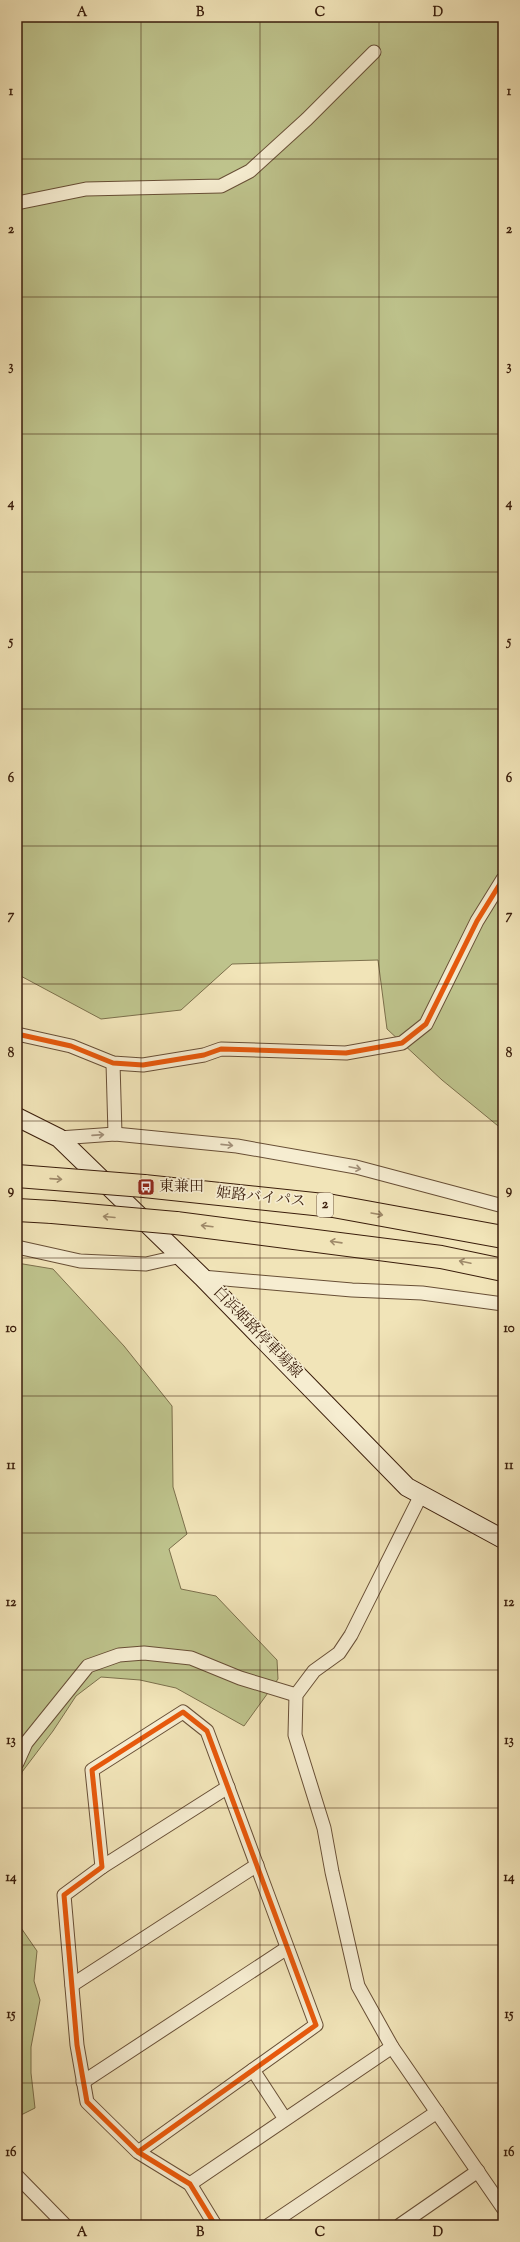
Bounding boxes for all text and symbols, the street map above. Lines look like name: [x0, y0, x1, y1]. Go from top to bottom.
text: A: [77, 4, 88, 22]
text: B: [196, 4, 205, 22]
text: C: [315, 4, 325, 22]
text: D: [433, 4, 443, 22]
text: 1: [9, 83, 14, 101]
text: 1: [507, 83, 512, 101]
text: 2: [8, 221, 15, 239]
text: 2: [506, 221, 513, 239]
text: 3: [8, 358, 14, 376]
text: 3: [506, 358, 512, 376]
text: 4: [7, 495, 15, 513]
text: 4: [505, 495, 513, 513]
text: 5: [8, 633, 14, 651]
text: 5: [506, 633, 512, 651]
text: 6: [8, 770, 15, 788]
text: 6: [506, 770, 513, 788]
text: 7: [8, 907, 15, 925]
text: 7: [506, 907, 513, 925]
text: 8: [8, 1045, 15, 1063]
text: 8: [506, 1045, 513, 1063]
one-way arrow: [91, 1131, 104, 1138]
one-way arrow: [220, 1141, 233, 1149]
one-way arrow: [348, 1164, 361, 1172]
one-way arrow: [49, 1176, 62, 1183]
bus stop icon: 東兼田: [136, 1177, 156, 1197]
place label: 東兼田: [159, 1177, 204, 1198]
text: 9: [8, 1182, 15, 1200]
text: 9: [506, 1182, 513, 1200]
street label: 姫路バイパス: [215, 1183, 307, 1213]
road number: 2: [317, 1193, 333, 1217]
one-way arrow: [371, 1210, 384, 1218]
one-way arrow: [103, 1213, 116, 1221]
one-way arrow: [201, 1223, 214, 1230]
one-way arrow: [330, 1238, 343, 1246]
one-way arrow: [459, 1258, 472, 1266]
street label: 白浜姫路停車場線: [208, 1283, 306, 1383]
text: 10: [5, 1320, 17, 1338]
text: 10: [503, 1320, 515, 1338]
text: 11: [7, 1457, 16, 1475]
text: 11: [505, 1457, 514, 1475]
text: 12: [6, 1594, 17, 1612]
text: 12: [504, 1594, 515, 1612]
text: 13: [6, 1732, 16, 1750]
text: 13: [504, 1732, 514, 1750]
text: 14: [6, 1869, 17, 1887]
text: 14: [504, 1869, 515, 1887]
text: 15: [7, 2006, 16, 2024]
text: 15: [505, 2006, 514, 2024]
text: 16: [6, 2144, 17, 2162]
text: 16: [504, 2144, 515, 2162]
text: A: [77, 2224, 88, 2242]
text: B: [196, 2224, 205, 2242]
text: C: [315, 2224, 325, 2242]
text: D: [433, 2224, 443, 2242]

